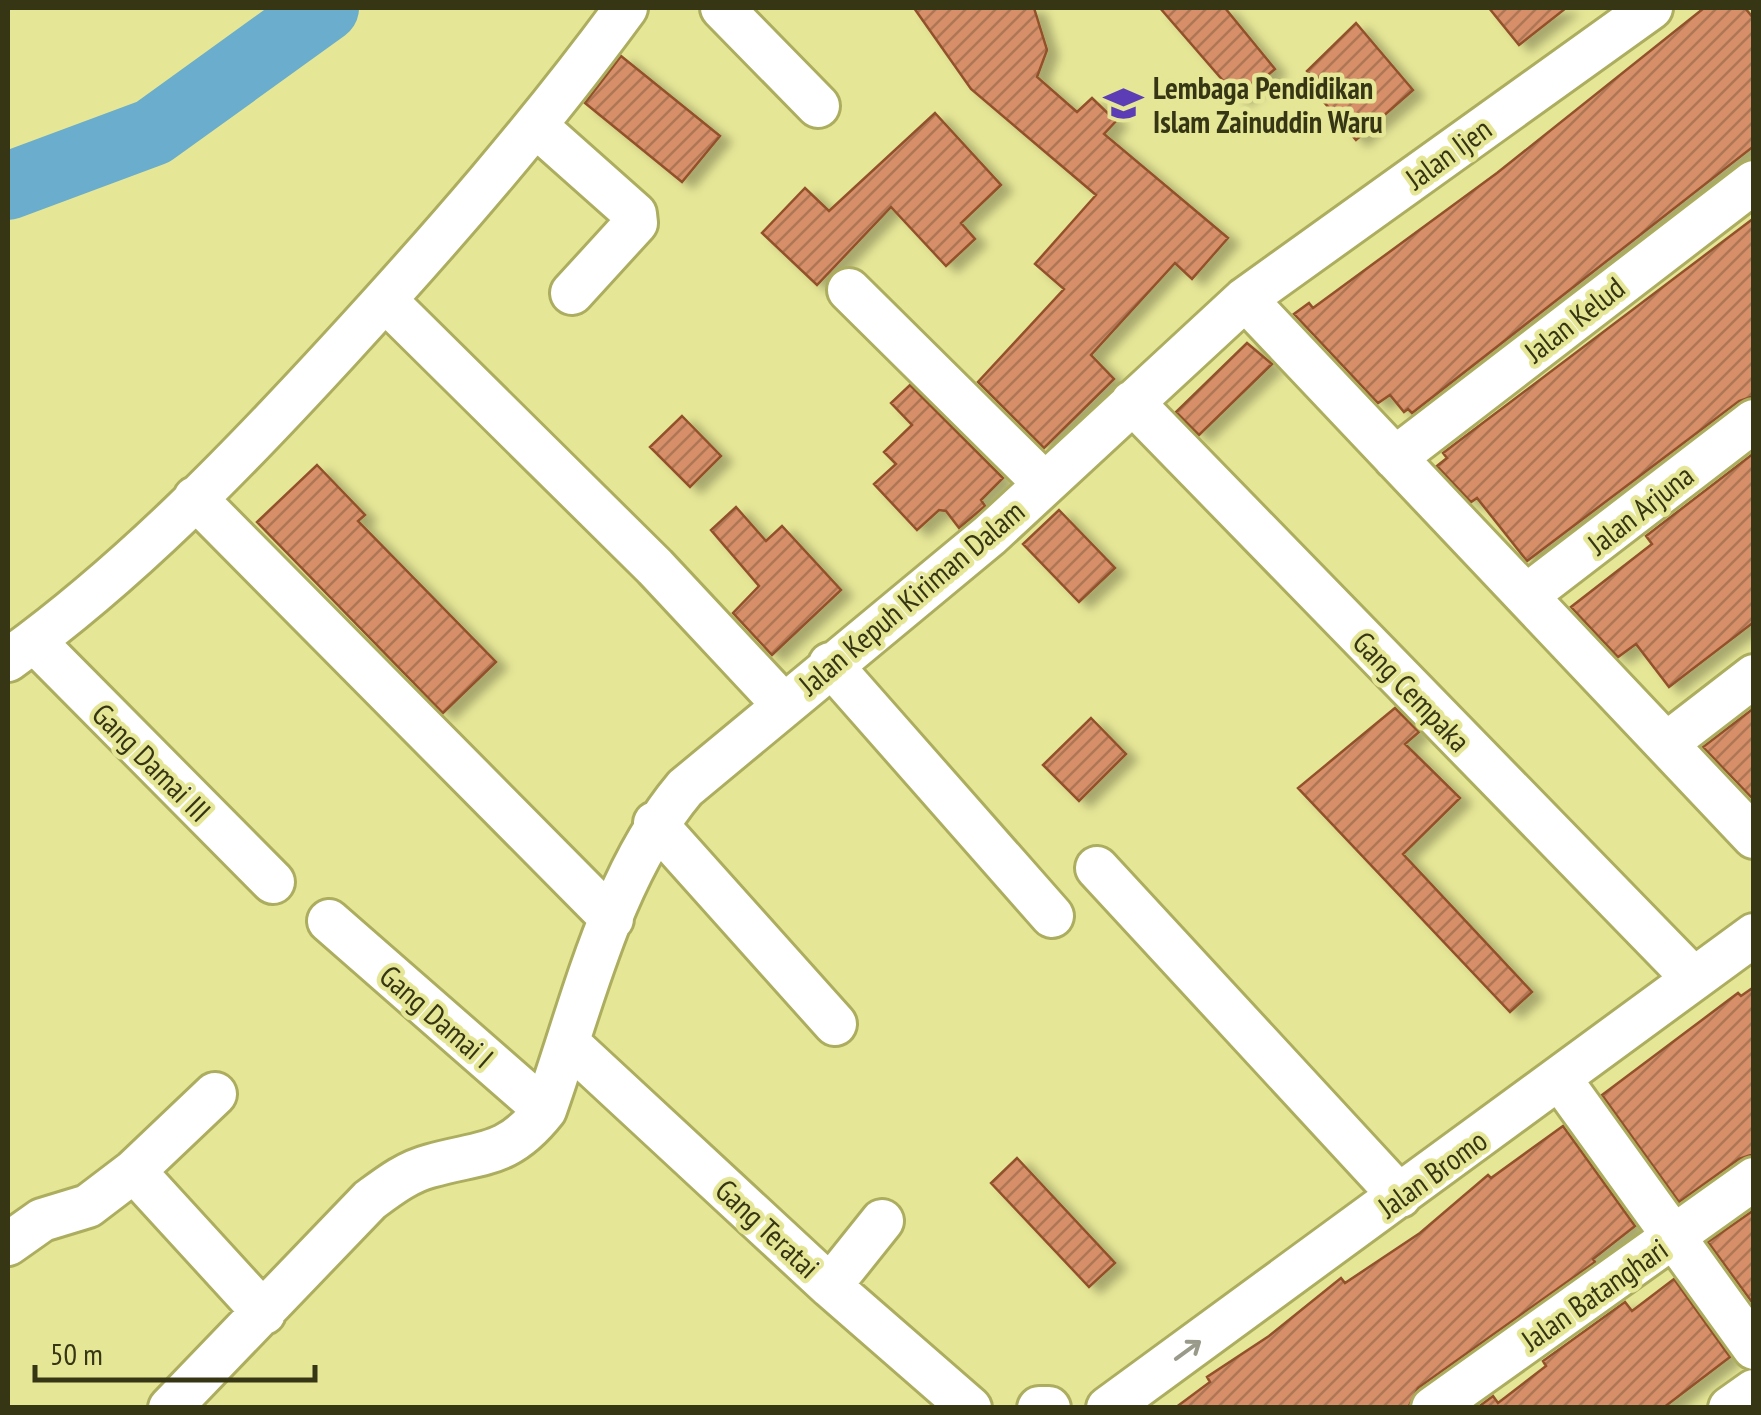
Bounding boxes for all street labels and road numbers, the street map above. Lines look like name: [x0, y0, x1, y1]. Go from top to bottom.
street label: Jalan Ijen: [1397, 109, 1499, 198]
street label: Jalan Kelud: [1515, 268, 1632, 371]
street label: Jalan Arjuna: [1578, 455, 1701, 563]
street label: Jalan Kepuh Kiriman Dalam: [789, 491, 1032, 703]
street label: Gang Cempaka: [1345, 623, 1479, 759]
street label: Gang Damai III: [84, 694, 220, 830]
street label: Gang Damai I: [372, 956, 502, 1076]
street label: Jalan Bromo: [1369, 1120, 1494, 1226]
street label: Gang Teratai: [708, 1170, 828, 1286]
street label: Jalan Batanghari: [1512, 1229, 1675, 1359]

